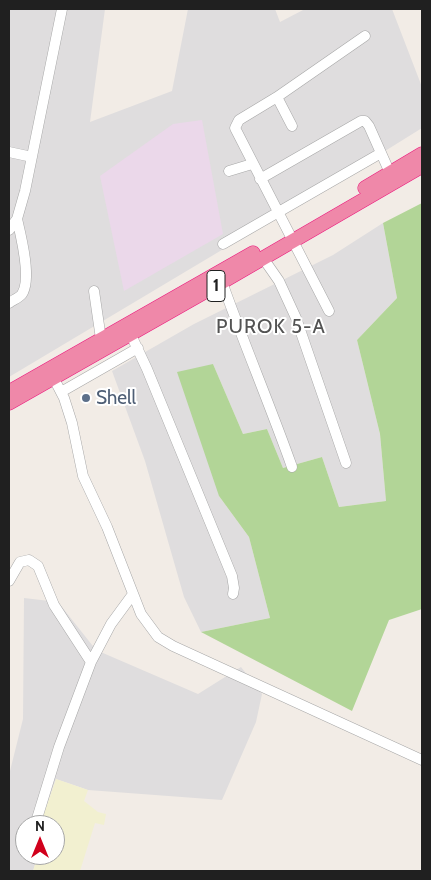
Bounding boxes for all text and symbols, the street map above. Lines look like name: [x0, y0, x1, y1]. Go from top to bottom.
road number: 1: [207, 270, 225, 302]
district label: PUROK 5-A: [215, 315, 327, 339]
place label: Shell: [96, 387, 136, 409]
marker: Shell: [80, 392, 92, 404]
north arrow: [15, 815, 65, 865]
text: N: [35, 817, 45, 835]

